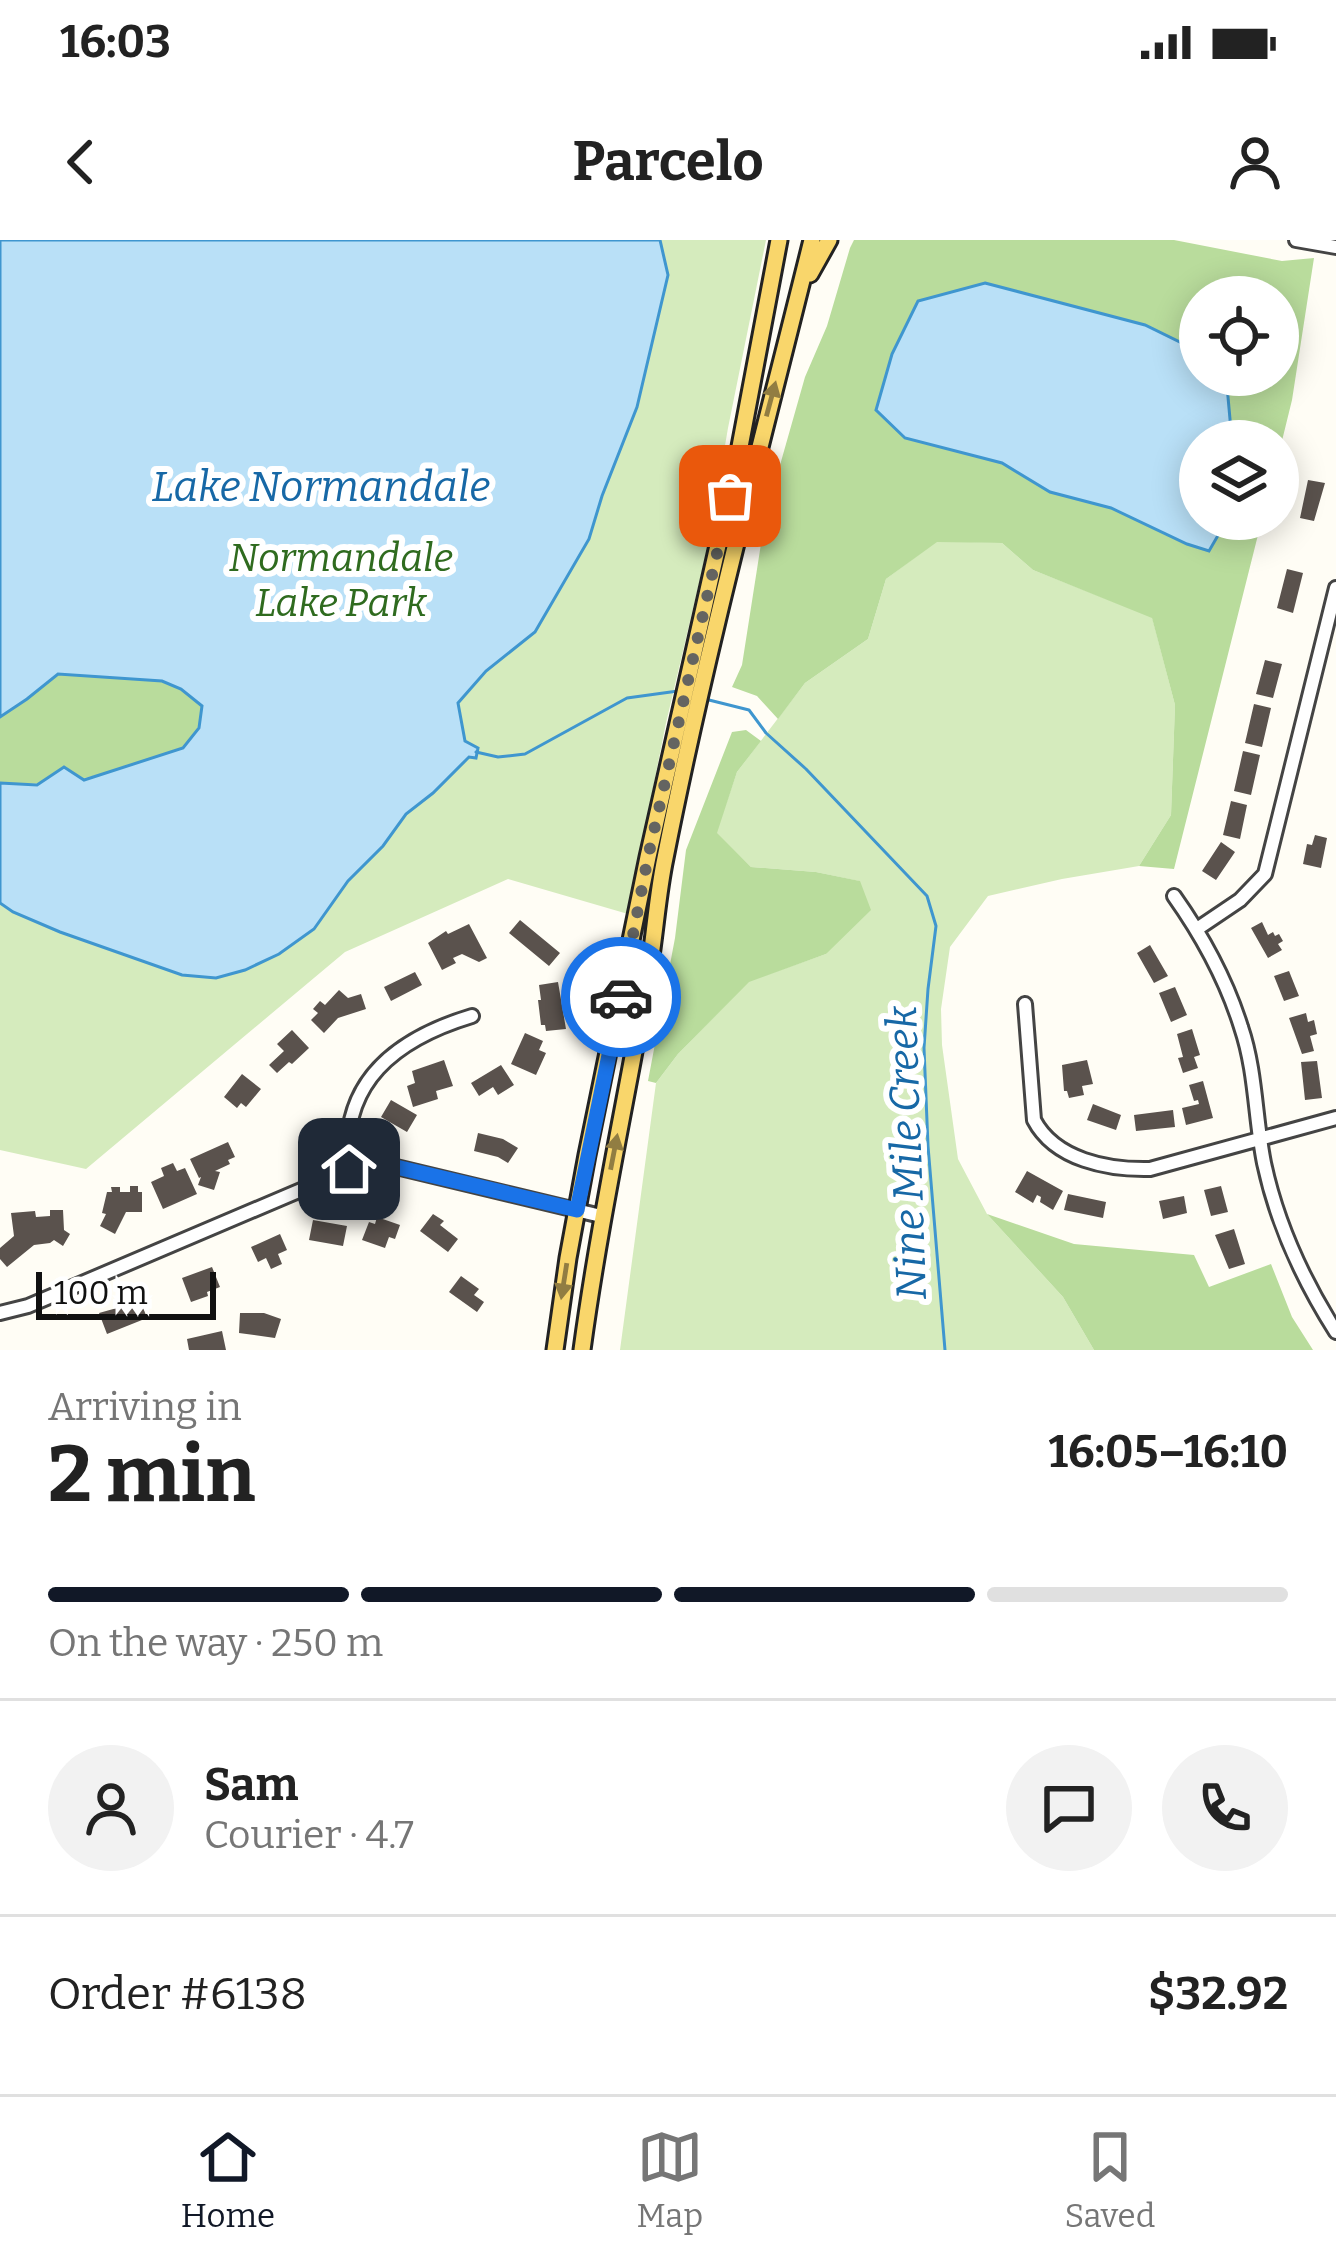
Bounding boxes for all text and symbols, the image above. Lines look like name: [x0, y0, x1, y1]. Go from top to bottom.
text: 16:03: [60, 15, 171, 69]
icon: back: [48, 129, 114, 195]
icon: person: [1222, 129, 1288, 195]
text: Parcelo: [572, 130, 764, 194]
map controls: [1179, 276, 1299, 540]
button: locate: [1179, 276, 1299, 396]
one-way arrow: [762, 381, 781, 418]
button: layers: [1179, 420, 1299, 540]
pin: [679, 445, 781, 547]
water label: Lake Normandale: [152, 462, 490, 512]
icon: bag: [697, 463, 763, 529]
park label: Normandale Lake Park: [229, 535, 453, 626]
courier: [561, 937, 681, 1057]
icon: car: [588, 964, 654, 1030]
water label: Nine Mile Creek: [877, 1005, 937, 1301]
pin: [298, 1118, 400, 1220]
one-way arrow: [605, 1132, 624, 1170]
icon: home: [316, 1136, 382, 1202]
one-way arrow: [554, 1263, 573, 1301]
scale bar: [36, 1266, 216, 1319]
text: 100 m: [54, 1273, 148, 1313]
text: Arriving in: [48, 1384, 242, 1430]
text: 16:05–16:10: [1049, 1425, 1288, 1479]
text: 2 min: [48, 1428, 255, 1522]
text: On the way · 250 m: [48, 1620, 383, 1666]
button: person: [48, 1745, 174, 1871]
button: chat: [1006, 1745, 1132, 1871]
button: phone: [1162, 1745, 1288, 1871]
text: Sam: [204, 1758, 298, 1812]
text: Courier · 4.7: [204, 1812, 414, 1858]
text: Order #6138: [48, 1967, 307, 2021]
text: $32.92: [1148, 1967, 1288, 2021]
tab: Home: [181, 2124, 275, 2236]
tab: Map: [637, 2124, 703, 2236]
tab: Saved: [1065, 2124, 1155, 2236]

